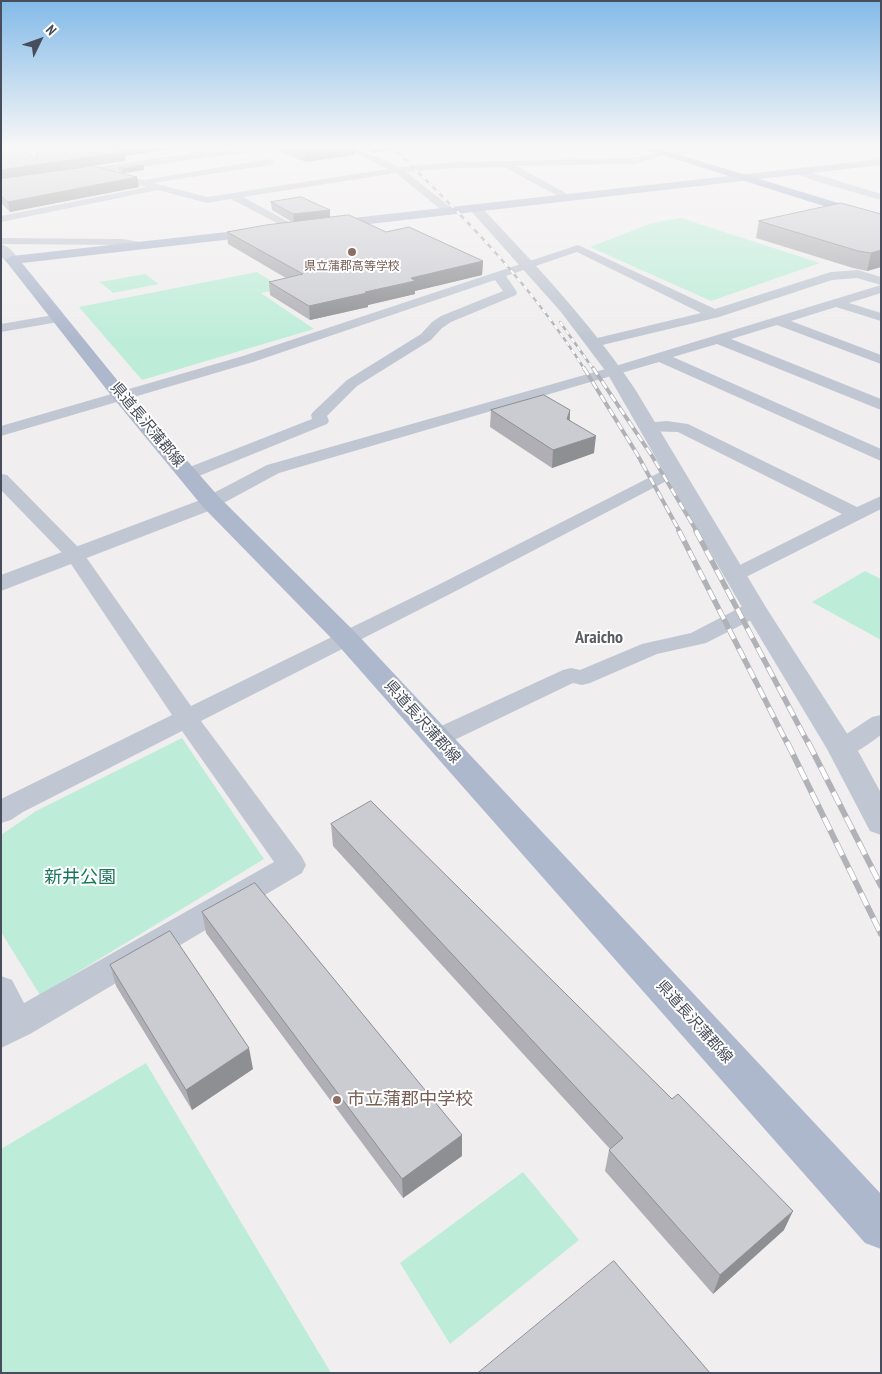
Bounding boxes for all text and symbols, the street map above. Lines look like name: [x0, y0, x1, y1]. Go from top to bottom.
north arrow: [15, 15, 65, 65]
text: N: [42, 21, 60, 39]
marker: 県立蒲郡高等学校: [346, 246, 358, 258]
place label: 県立蒲郡高等学校: [304, 260, 400, 274]
street label: 県道長沢蒲郡線: [106, 379, 188, 471]
district label: Araicho: [575, 627, 623, 649]
street label: 県道長沢蒲郡線: [380, 677, 464, 767]
park label: 新井公園: [44, 867, 116, 889]
street label: 県道長沢蒲郡線: [652, 977, 736, 1067]
place label: 市立蒲郡中学校: [347, 1089, 473, 1111]
marker: 市立蒲郡中学校: [331, 1094, 343, 1106]

